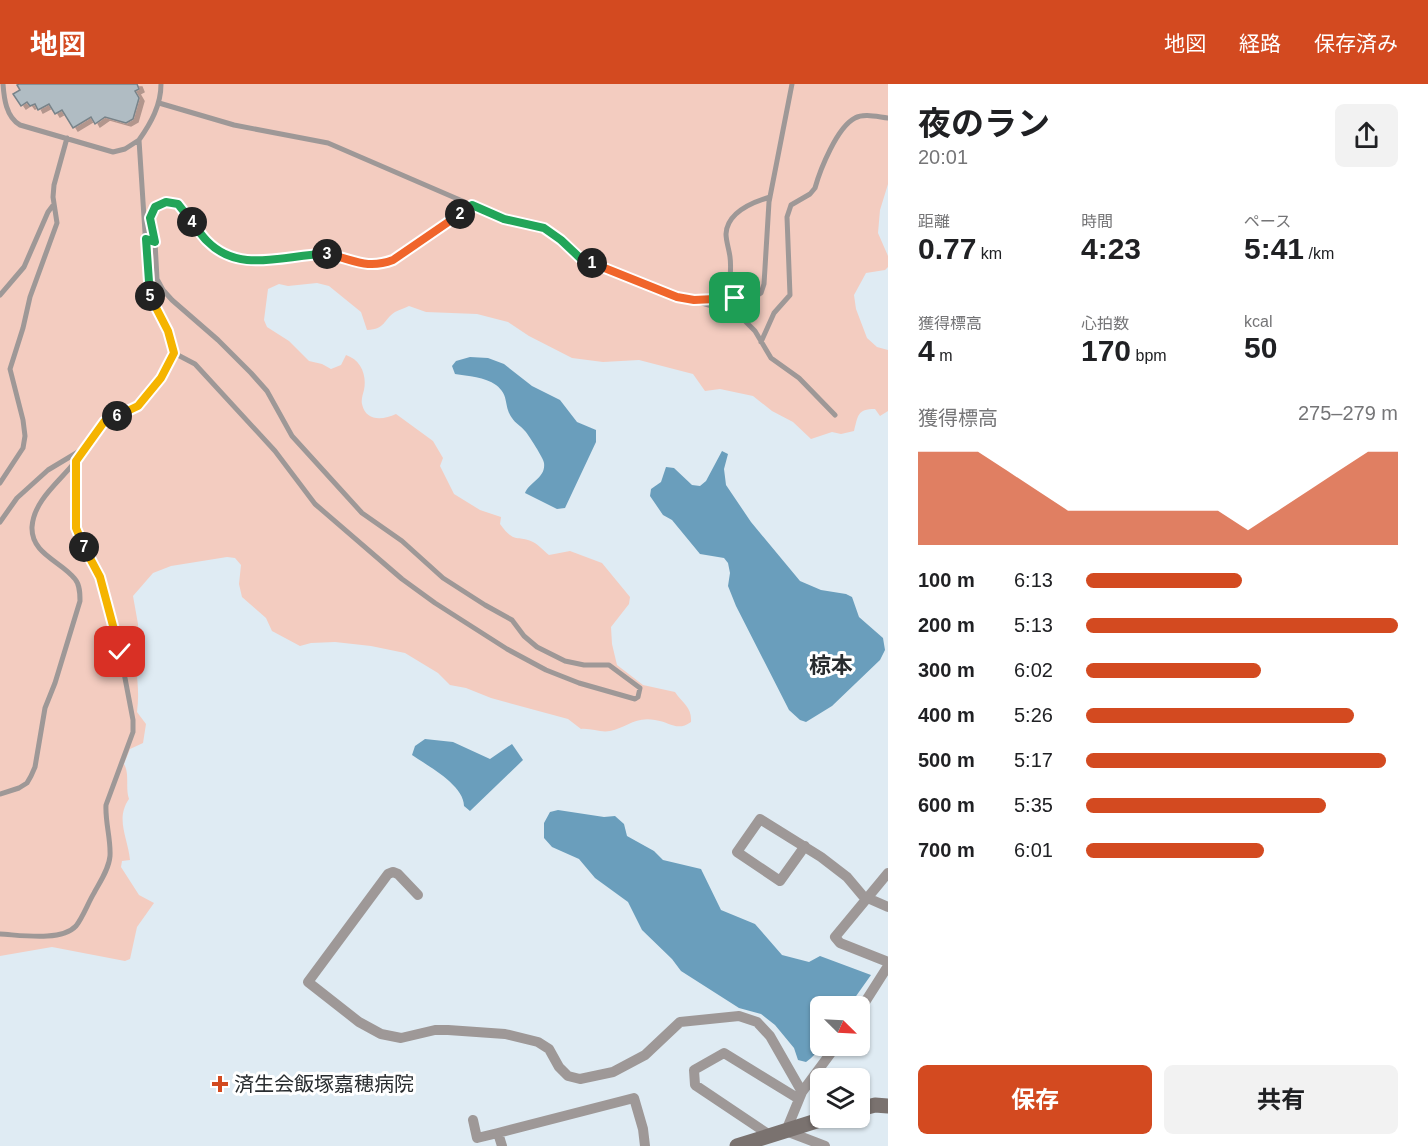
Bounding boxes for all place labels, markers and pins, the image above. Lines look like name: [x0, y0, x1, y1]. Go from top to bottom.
pin: 2: [445, 199, 475, 229]
pin: 4: [177, 207, 207, 237]
pin: 3: [312, 239, 342, 269]
pin: 1: [577, 248, 607, 278]
pin: [709, 272, 760, 323]
pin: 5: [135, 281, 165, 311]
pin: 6: [102, 401, 132, 431]
pin: 7: [69, 532, 99, 562]
pin: [94, 626, 145, 677]
place label: 済生会飯塚嘉穂病院: [234, 1073, 414, 1095]
marker: 済生会飯塚嘉穂病院: [211, 1075, 229, 1093]

